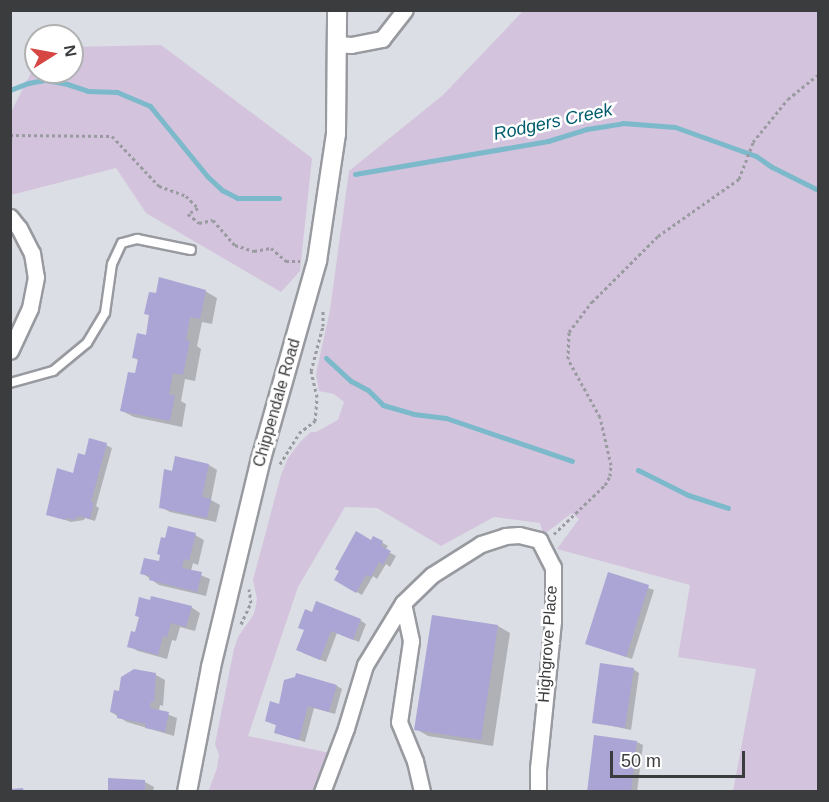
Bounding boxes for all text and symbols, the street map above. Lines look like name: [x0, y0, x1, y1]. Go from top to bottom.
north arrow: [24, 24, 84, 84]
text: N: [61, 44, 80, 58]
water label: Rodgers Creek: [492, 99, 614, 145]
street label: Chippendale Road: [250, 337, 304, 469]
street label: Highgrove Place: [534, 585, 562, 703]
scale bar: [613, 739, 748, 777]
text: 50 m: [621, 751, 661, 771]

